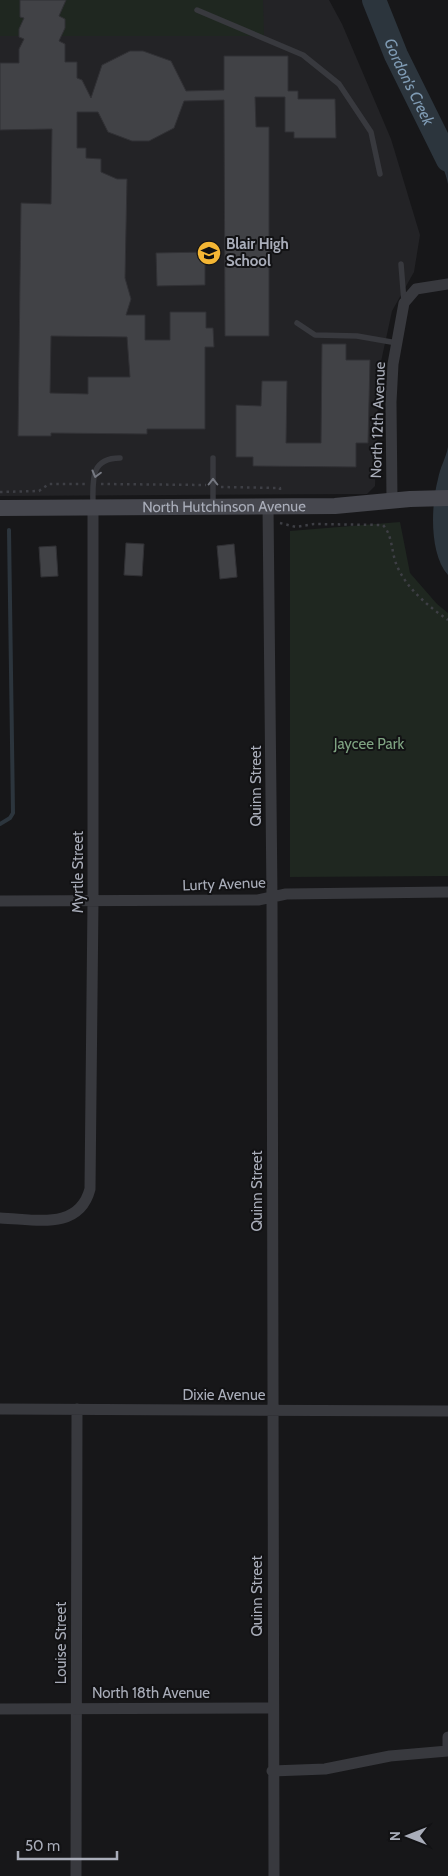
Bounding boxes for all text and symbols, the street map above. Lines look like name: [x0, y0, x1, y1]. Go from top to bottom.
water label: Gordon's Creek: [380, 36, 439, 129]
place label: Blair High School: [226, 235, 289, 270]
school or university icon: Blair High School: [196, 240, 222, 266]
street label: North 12th Avenue: [367, 361, 389, 479]
one-way arrow: [91, 470, 101, 478]
one-way arrow: [208, 478, 218, 486]
street label: North Hutchinson Avenue: [142, 497, 306, 516]
park label: Jaycee Park: [333, 735, 405, 753]
street label: Quinn Street: [247, 745, 265, 827]
street label: Myrtle Street: [69, 831, 87, 913]
street label: Lurty Avenue: [182, 874, 266, 894]
street label: Quinn Street: [248, 1150, 266, 1232]
street label: Dixie Avenue: [183, 1386, 266, 1404]
street label: Quinn Street: [248, 1555, 266, 1637]
street label: Louise Street: [52, 1602, 70, 1684]
street label: North 18th Avenue: [92, 1684, 210, 1702]
north arrow: [383, 1811, 433, 1861]
scale bar: [18, 1828, 116, 1860]
text: N: [386, 1831, 404, 1841]
text: 50 m: [25, 1837, 60, 1855]

